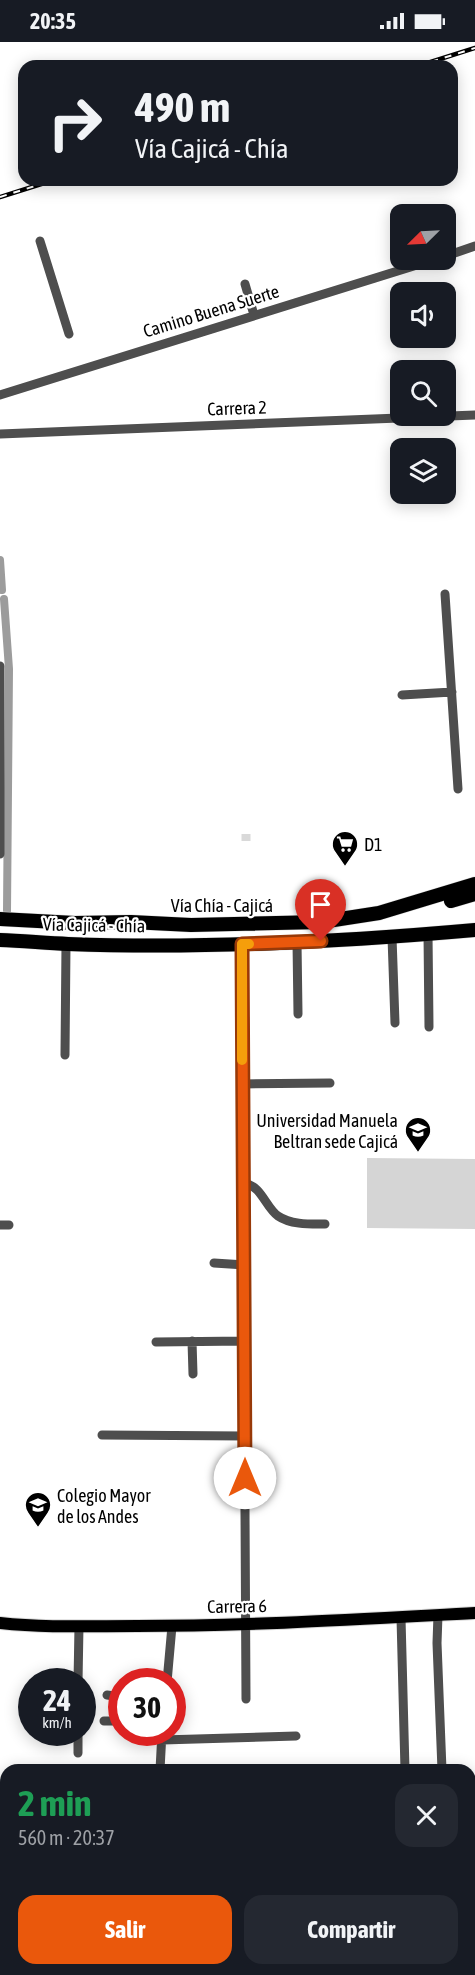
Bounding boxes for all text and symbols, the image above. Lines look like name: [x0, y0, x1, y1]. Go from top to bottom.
text: 20:35: [30, 8, 76, 34]
text: 490 m: [135, 83, 230, 131]
icon: right: [36, 84, 114, 162]
text: Vía Cajicá - Chía: [135, 133, 289, 164]
north arrow: [390, 204, 456, 270]
map controls: [390, 204, 456, 504]
street label: Camino Buena Suerte: [141, 280, 281, 342]
button: sound: [390, 282, 456, 348]
button: search: [390, 360, 456, 426]
street label: Carrera 2: [207, 396, 267, 420]
button: layers: [390, 438, 456, 504]
supermarket icon: D1: [330, 829, 360, 867]
place label: D1: [364, 834, 383, 855]
pin: [295, 879, 346, 941]
icon: arrive: [304, 888, 337, 921]
street label: Vía Chía - Cajicá: [171, 895, 273, 916]
street label: Vía Cajicá - Chía: [43, 914, 145, 936]
place label: Universidad Manuela Beltran sede Cajicá: [256, 1110, 398, 1152]
school or university icon: Universidad Manuela Beltran sede Cajicá: [403, 1115, 433, 1153]
position arrow: [213, 1446, 277, 1510]
place label: Colegio Mayor de los Andes: [57, 1485, 151, 1527]
school or university icon: Colegio Mayor de los Andes: [23, 1490, 53, 1528]
street label: Carrera 6: [207, 1595, 267, 1617]
speed limit sign: 30: [108, 1668, 186, 1746]
text: 24: [43, 1683, 71, 1717]
text: km/h: [42, 1714, 72, 1731]
text: 2 min: [18, 1782, 92, 1824]
button: close: [395, 1784, 458, 1847]
text: 560 m · 20:37: [18, 1826, 115, 1849]
button: Salir: [18, 1895, 232, 1964]
button: Compartir: [244, 1895, 458, 1964]

